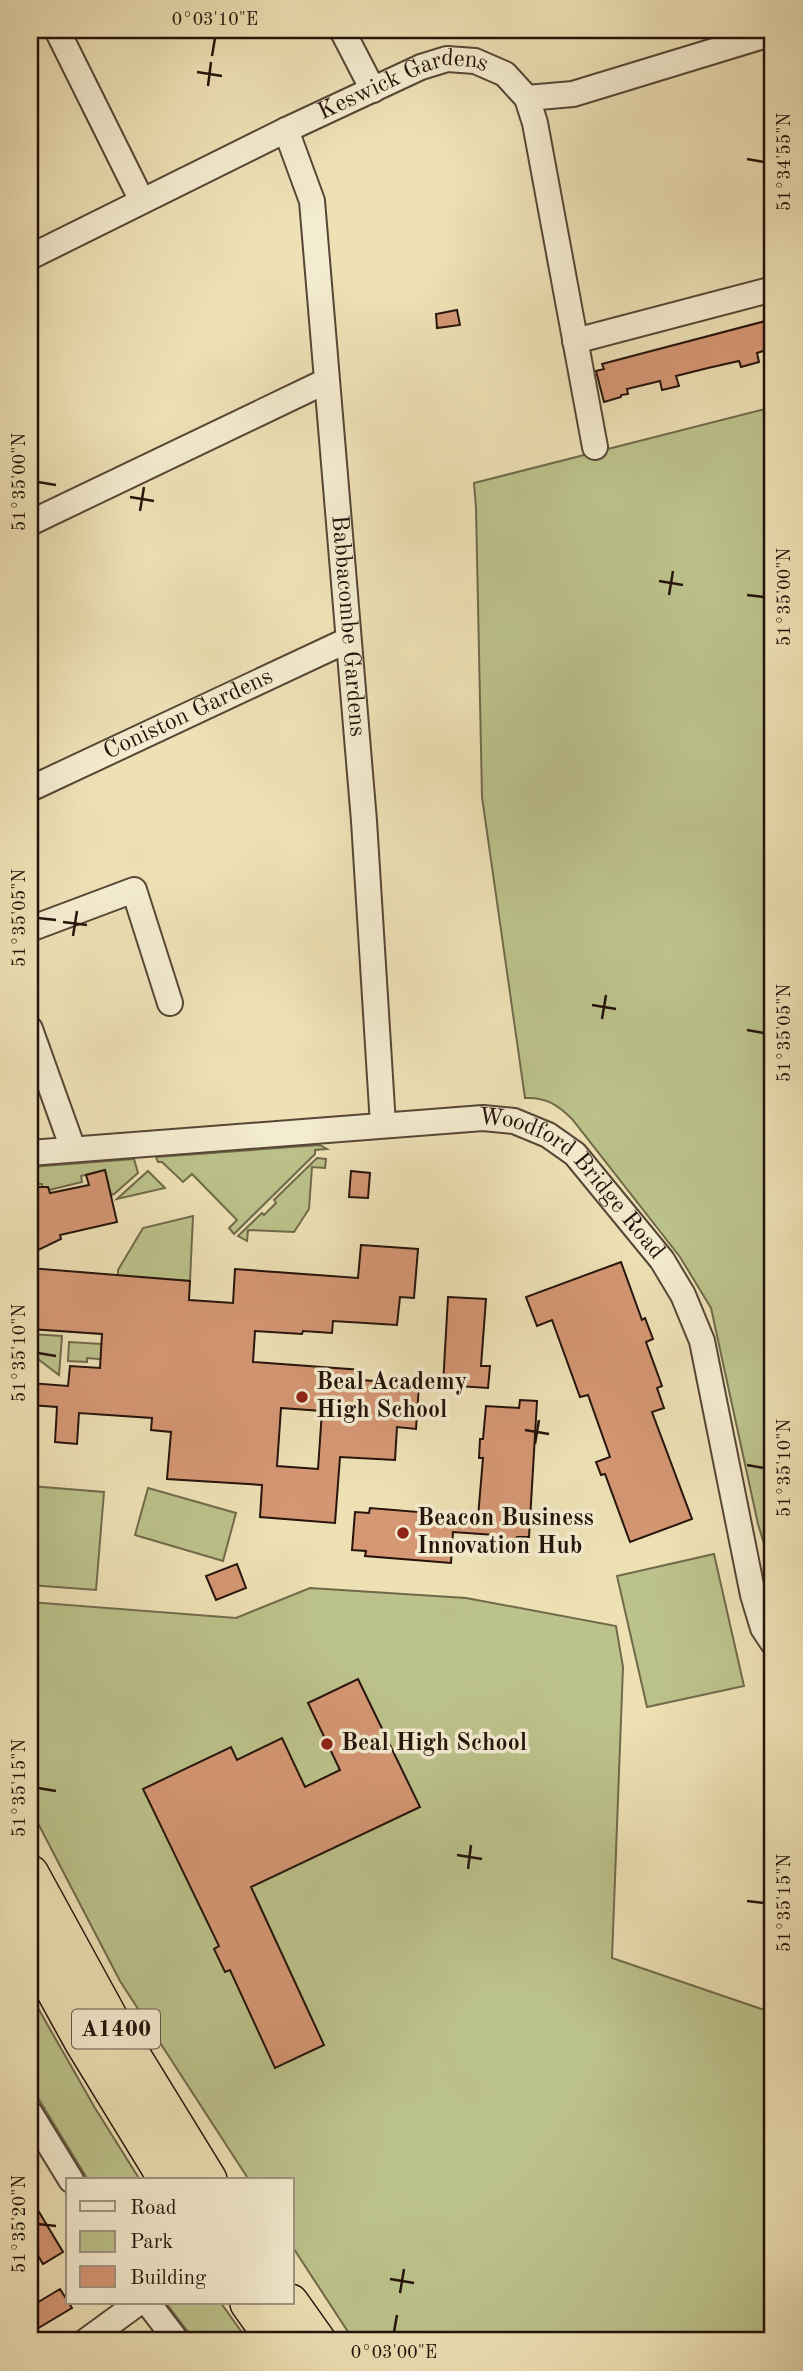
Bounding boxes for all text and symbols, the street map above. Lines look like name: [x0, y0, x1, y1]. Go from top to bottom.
text: 0°03'10"E: [172, 11, 258, 29]
street label: Keswick Gardens: [314, 47, 492, 125]
text: 51°34'55"N: [776, 113, 794, 211]
text: 51°35'00"N: [11, 433, 29, 531]
street label: Babbacombe Gardens: [326, 514, 369, 738]
text: 51°35'00"N: [776, 548, 794, 646]
street label: Coniston Gardens: [100, 665, 277, 765]
text: 51°35'05"N: [11, 869, 29, 967]
text: 51°35'05"N: [776, 984, 794, 1082]
street label: Woodford Bridge Road: [477, 1106, 669, 1264]
text: 51°35'10"N: [11, 1304, 29, 1402]
place label: Beal Academy High School: [316, 1371, 467, 1423]
marker: Beal Academy High School: [294, 1389, 310, 1405]
text: 51°35'10"N: [776, 1419, 794, 1517]
place label: Beacon Business Innovation Hub: [417, 1507, 594, 1559]
marker: Beacon Business Innovation Hub: [395, 1525, 411, 1541]
place label: Beal High School: [341, 1732, 527, 1756]
marker: Beal High School: [319, 1736, 335, 1752]
text: 51°35'15"N: [11, 1739, 29, 1837]
text: 51°35'15"N: [776, 1854, 794, 1952]
road number: A1400: [72, 2010, 160, 2048]
text: 51°35'20"N: [11, 2175, 29, 2273]
legend: [66, 2178, 294, 2304]
text: Road: [130, 2198, 177, 2219]
text: Park: [130, 2232, 173, 2253]
text: Building: [130, 2268, 207, 2289]
text: 0°03'00"E: [351, 2344, 437, 2362]

